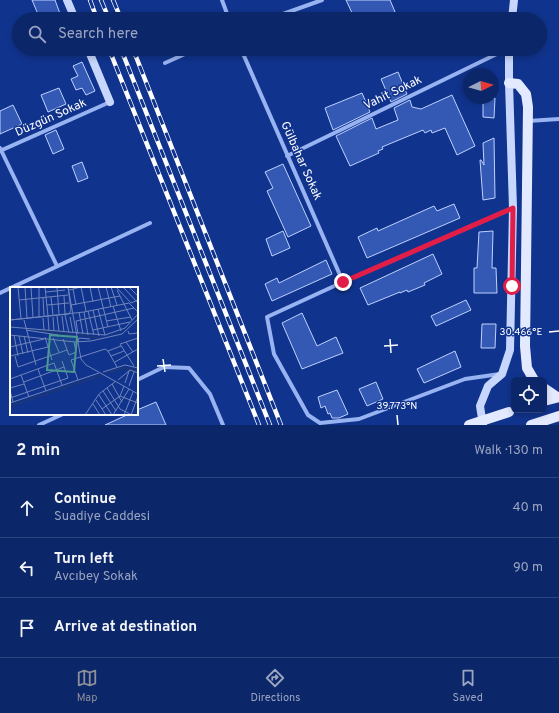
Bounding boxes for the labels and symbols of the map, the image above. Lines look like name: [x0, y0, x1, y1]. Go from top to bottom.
north arrow: [463, 68, 499, 104]
street label: Vahit Sokak: [361, 72, 425, 114]
street label: Düzgün Sokak: [13, 95, 89, 141]
street label: Gülbahar Sokak: [276, 119, 326, 203]
route end: [334, 273, 352, 291]
route start: [503, 277, 521, 295]
inset map: [10, 287, 138, 415]
text: 30.466°E: [500, 326, 542, 339]
text: 39.773°N: [377, 400, 417, 413]

